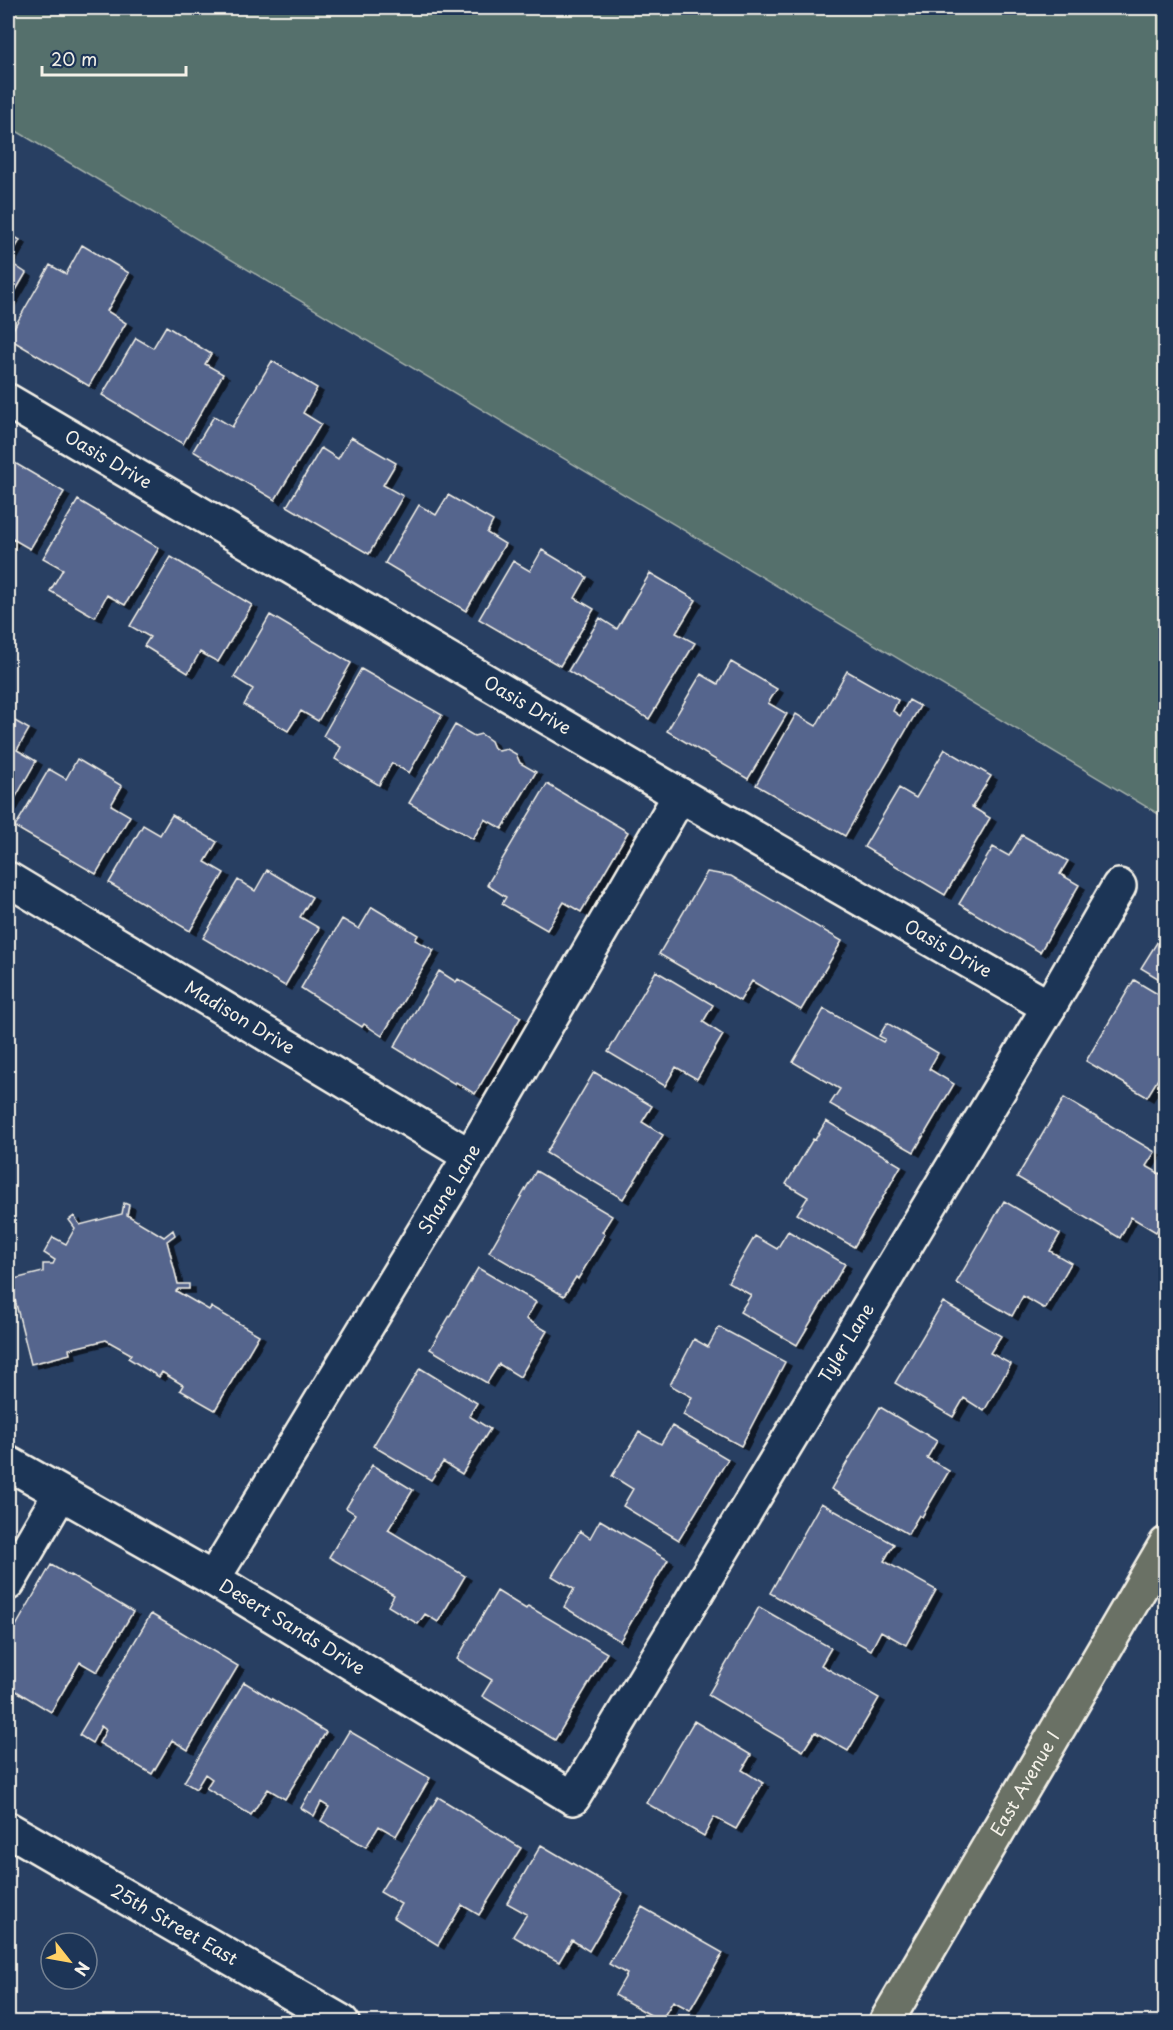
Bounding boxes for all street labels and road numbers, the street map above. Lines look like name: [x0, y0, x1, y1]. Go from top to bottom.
street label: Oasis Drive: [60, 422, 158, 495]
street label: Oasis Drive: [479, 668, 577, 740]
street label: Oasis Drive: [900, 912, 998, 984]
street label: Madison Drive: [180, 973, 301, 1060]
street label: Shane Lane: [411, 1138, 486, 1239]
street label: Tyler Lane: [811, 1297, 880, 1387]
street label: Desert Sands Drive: [215, 1571, 371, 1681]
street label: East Avenue I: [983, 1725, 1066, 1841]
street label: 25th Street East: [107, 1876, 243, 1971]

